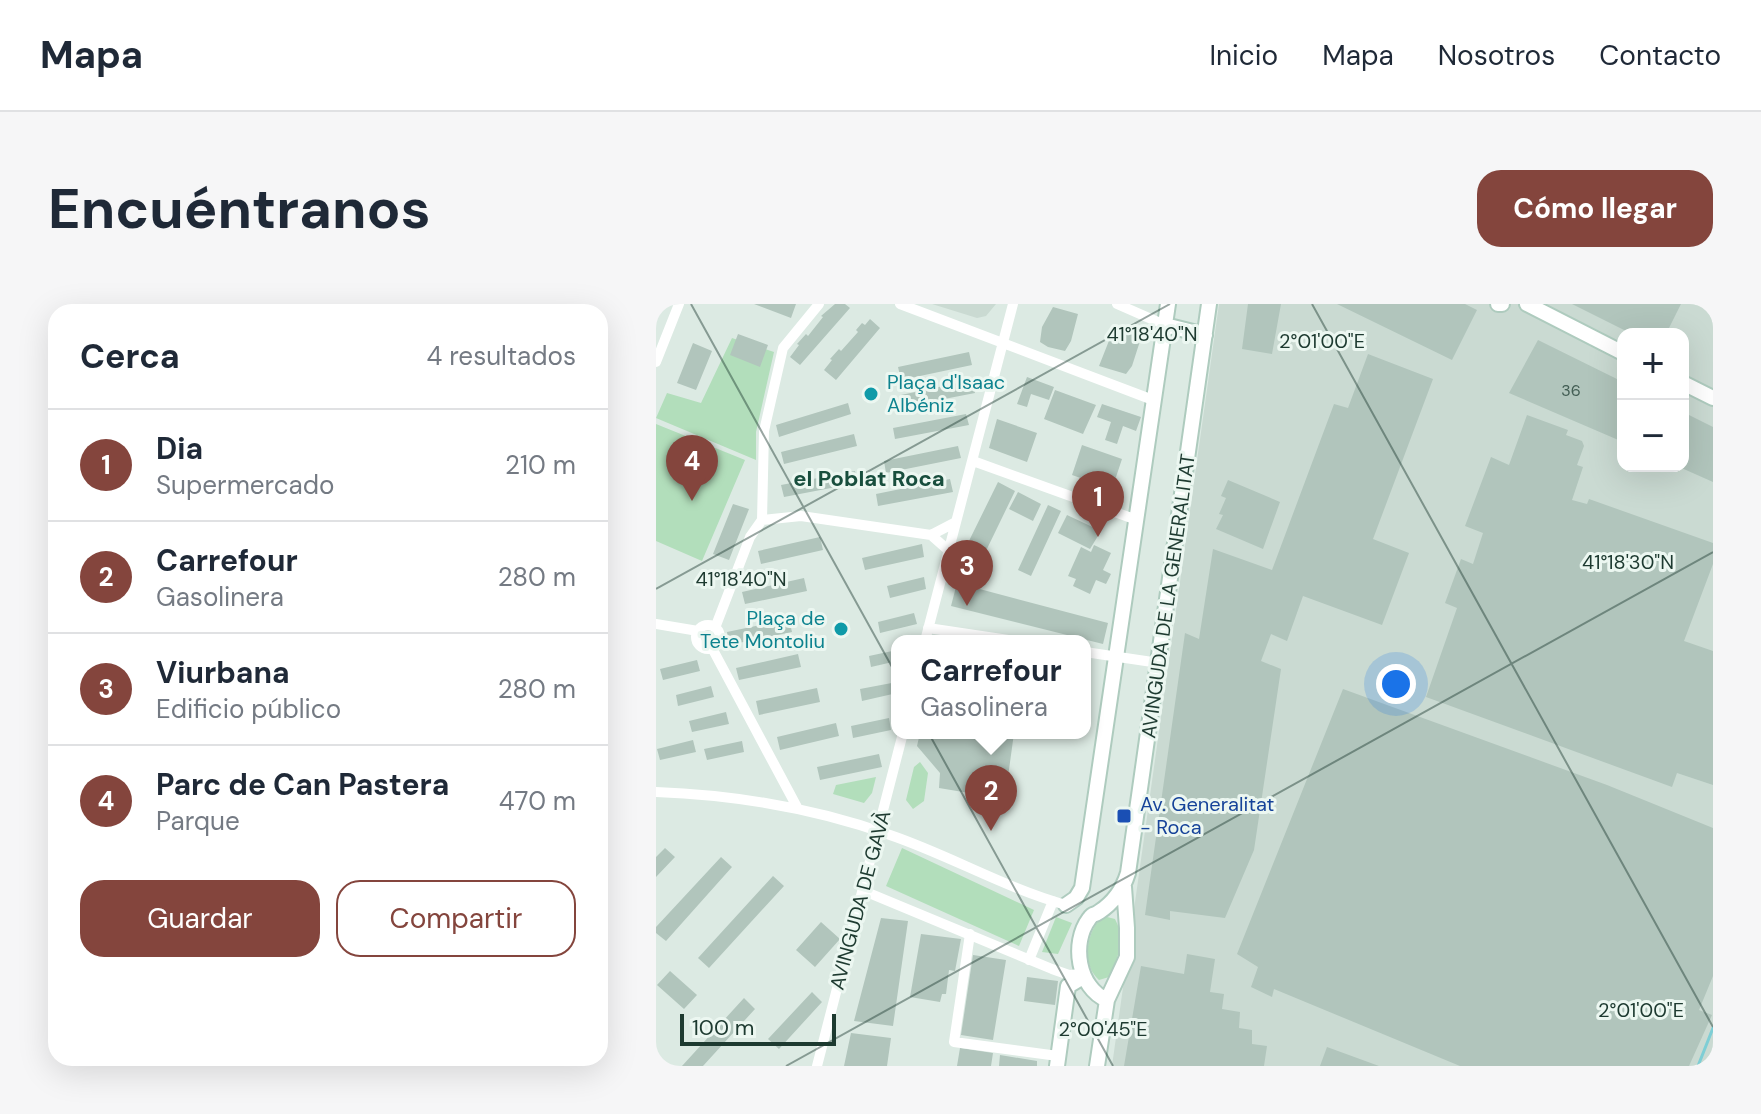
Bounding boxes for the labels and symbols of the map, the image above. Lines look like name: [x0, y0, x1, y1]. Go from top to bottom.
text: 41°18'40"N: [1106, 321, 1198, 347]
text: 2°01'00"E: [1279, 328, 1365, 354]
place label: Plaça d'Isaac Albéniz: [887, 369, 1005, 418]
house number: 36: [1561, 380, 1581, 401]
marker: Plaça d'Isaac Albéniz: [862, 385, 880, 403]
pin: 4: [666, 435, 718, 501]
street label: AVINGUDA DE LA GENERALITAT: [1135, 452, 1201, 740]
district label: el Poblat Roca: [793, 464, 945, 493]
pin: 1: [1072, 471, 1124, 537]
pin: 3: [941, 540, 993, 606]
text: 41°18'30"N: [1582, 549, 1674, 575]
text: 41°18'40"N: [695, 566, 787, 592]
place label: Plaça de Tete Montoliu: [700, 605, 825, 654]
marker: Plaça de Tete Montoliu: [832, 620, 850, 638]
your location: [1376, 664, 1416, 704]
pin: 2: [965, 765, 1017, 831]
place label: Av. Generalitat - Roca: [1140, 791, 1275, 840]
marker: Av. Generalitat - Roca: [1115, 807, 1133, 825]
street label: AVINGUDA DE GAVÀ: [824, 808, 896, 992]
text: 2°01'00"E: [1598, 997, 1684, 1023]
scale bar: [680, 1010, 836, 1046]
text: 2°00'45"E: [1059, 1016, 1147, 1042]

